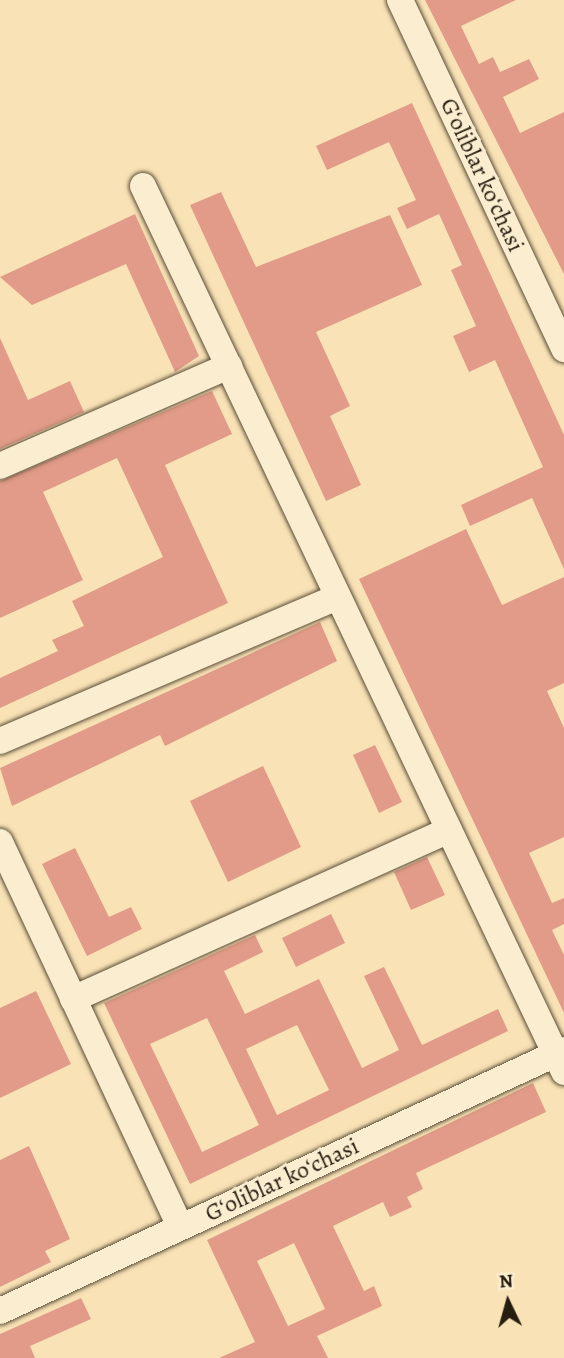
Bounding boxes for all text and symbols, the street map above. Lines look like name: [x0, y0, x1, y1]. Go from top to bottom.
street label: Gʻoliblar koʻchasi: [434, 94, 530, 256]
street label: Gʻoliblar koʻchasi: [201, 1132, 363, 1228]
north arrow: [473, 1267, 543, 1337]
text: N: [498, 1268, 514, 1295]

